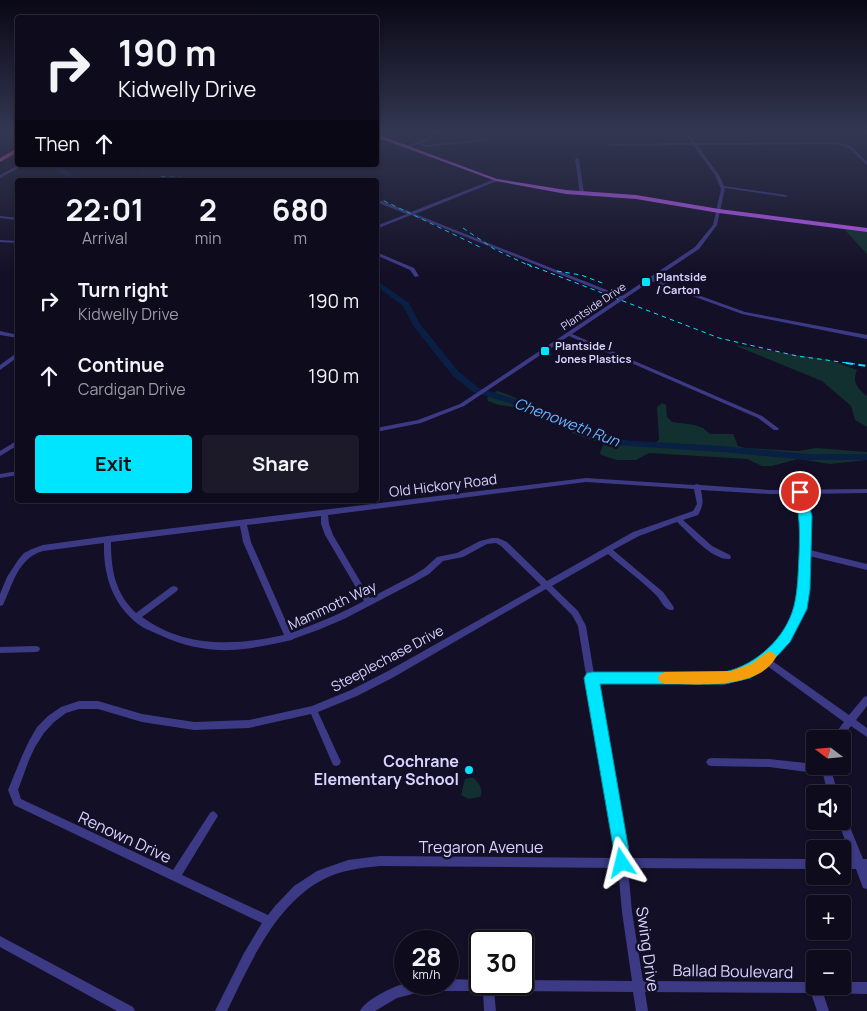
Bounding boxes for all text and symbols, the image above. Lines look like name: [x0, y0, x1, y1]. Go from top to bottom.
text: 190 m: [118, 29, 217, 77]
icon: right: [35, 35, 100, 100]
text: Kidwelly Drive: [118, 74, 256, 104]
icon: ahead: [90, 130, 118, 158]
text: Then: [35, 131, 80, 157]
text: 22:01: [65, 189, 144, 230]
text: 2: [199, 189, 217, 230]
text: 680: [272, 189, 329, 230]
text: Arrival: [82, 227, 128, 249]
text: min: [195, 227, 221, 249]
text: m: [293, 227, 307, 249]
place label: Plantside / Carton: [656, 269, 707, 297]
marker: Plantside / Carton: [640, 276, 652, 288]
text: Turn right: [78, 277, 168, 303]
street label: Plantside Drive: [558, 278, 629, 333]
icon: right: [35, 287, 63, 315]
text: 190 m: [308, 288, 359, 314]
text: Kidwelly Drive: [78, 303, 179, 325]
place label: Plantside / Jones Plastics: [555, 338, 631, 366]
marker: Plantside / Jones Plastics: [539, 345, 551, 357]
text: Continue: [78, 352, 164, 378]
icon: ahead: [35, 362, 63, 390]
text: 190 m: [308, 363, 359, 389]
text: Cardigan Drive: [78, 378, 186, 400]
water label: Chenoweth Run: [512, 392, 623, 452]
button: Exit: [35, 435, 192, 493]
button: Share: [202, 435, 359, 493]
street label: Old Hickory Road: [388, 469, 498, 501]
pin: [779, 471, 821, 513]
icon: arrive: [786, 478, 814, 506]
street label: Mammoth Way: [285, 576, 380, 634]
street label: Steeplechase Drive: [327, 620, 447, 696]
north arrow: [806, 730, 851, 775]
map controls: [806, 730, 851, 995]
place label: Cochrane Elementary School: [314, 750, 459, 790]
marker: Cochrane Elementary School: [463, 764, 475, 776]
button: sound: [806, 785, 851, 830]
street label: Renown Drive: [75, 806, 175, 868]
street label: Tregaron Avenue: [419, 836, 543, 858]
position arrow: [595, 836, 647, 888]
button: search: [806, 840, 851, 885]
button: +: [806, 895, 851, 940]
street label: Swing Drive: [631, 905, 665, 993]
speed limit sign: 30: [469, 930, 534, 995]
text: 28: [411, 939, 442, 974]
button: −: [806, 950, 851, 995]
street label: Ballad Boulevard: [672, 959, 794, 983]
text: km/h: [413, 966, 440, 983]

